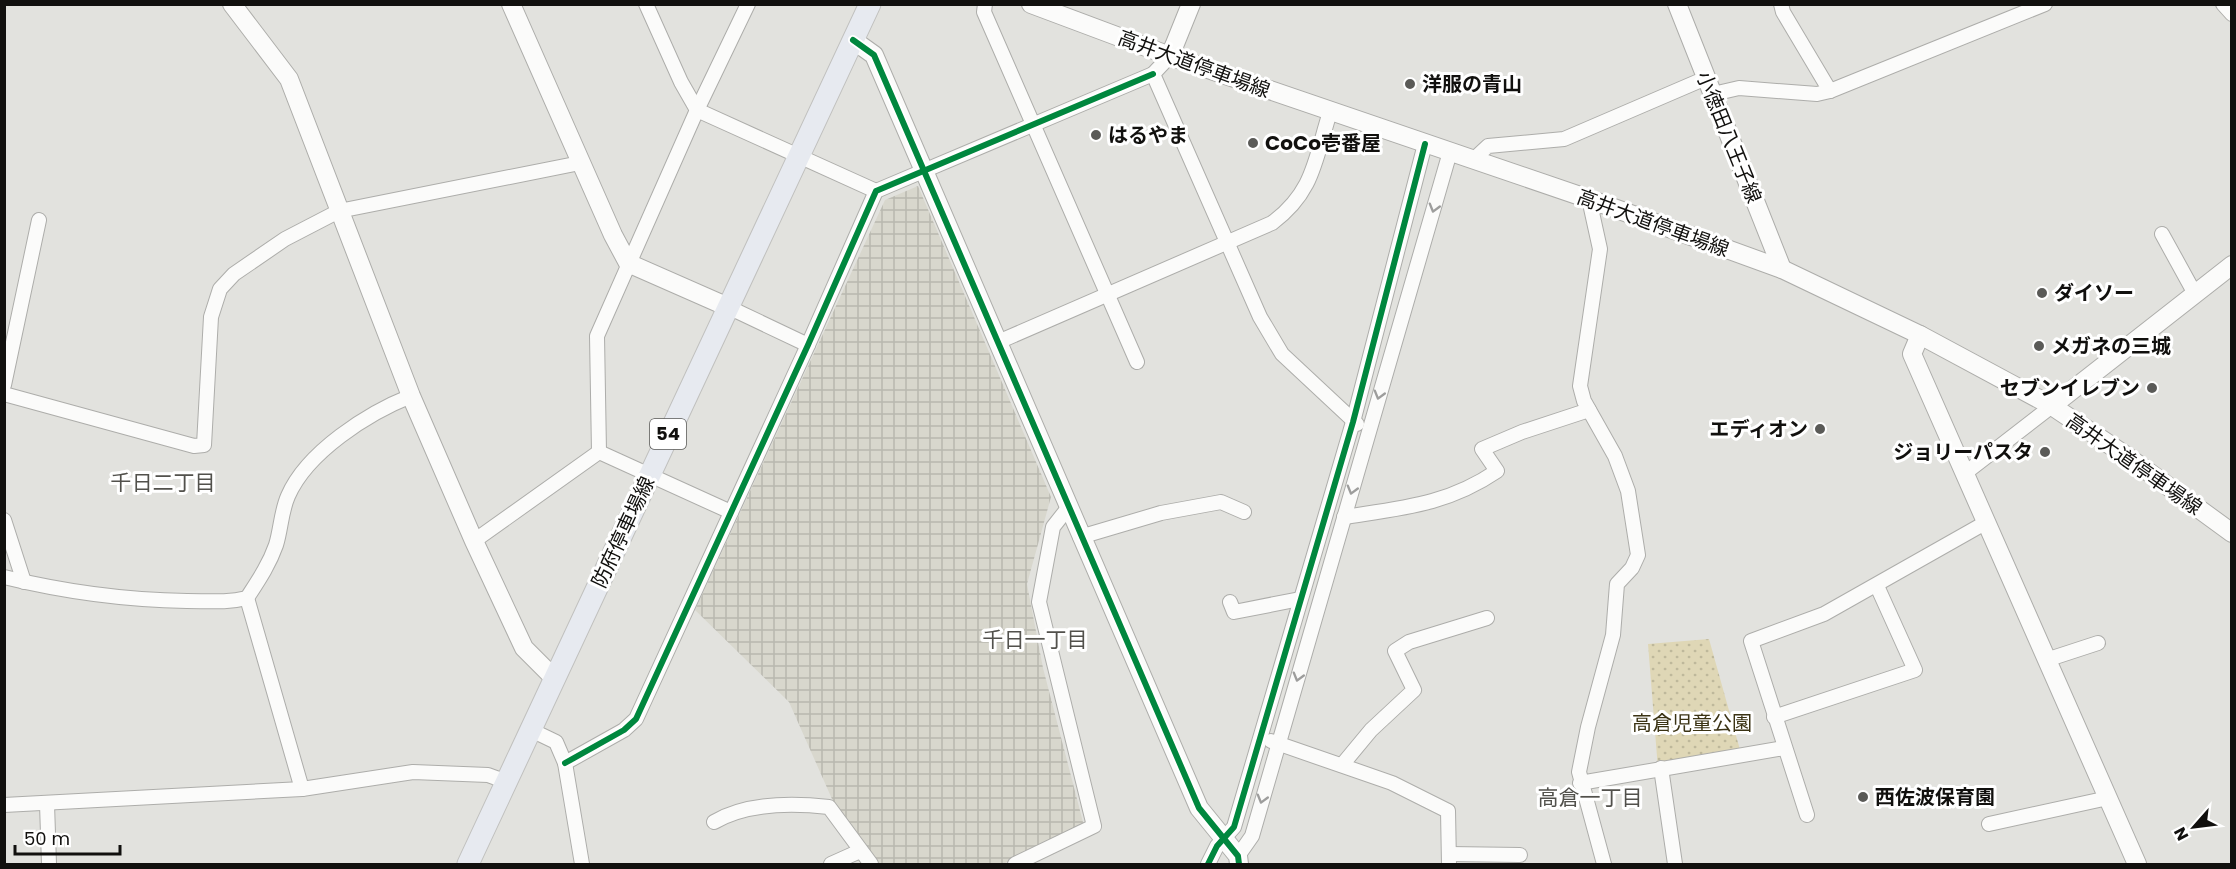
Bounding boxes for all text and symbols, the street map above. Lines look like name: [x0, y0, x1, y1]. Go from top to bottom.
street label: 高井大道停車場線: [1114, 23, 1274, 105]
street label: 小徳田八王子線: [1690, 67, 1768, 207]
place label: 洋服の青山: [1422, 70, 1522, 98]
marker: 洋服の青山: [1403, 77, 1417, 91]
place label: はるやま: [1108, 121, 1188, 149]
marker: はるやま: [1089, 128, 1103, 142]
place label: CoCo壱番屋: [1265, 129, 1381, 157]
marker: CoCo壱番屋: [1246, 136, 1260, 150]
street label: 高井大道停車場線: [1573, 182, 1733, 264]
one-way arrow: [1429, 202, 1441, 213]
place label: ダイソー: [2054, 279, 2134, 307]
marker: ダイソー: [2035, 286, 2049, 300]
place label: メガネの三城: [2051, 332, 2171, 360]
marker: メガネの三城: [2032, 339, 2046, 353]
place label: セブンイレブン: [2000, 374, 2140, 402]
marker: セブンイレブン: [2145, 381, 2159, 395]
one-way arrow: [1374, 389, 1386, 400]
street label: 高井大道停車場線: [2060, 407, 2208, 521]
place label: エディオン: [1709, 415, 1808, 443]
road number: 54: [650, 419, 686, 449]
marker: エディオン: [1813, 422, 1827, 436]
place label: ジョリーパスタ: [1893, 438, 2033, 466]
marker: ジョリーパスタ: [2038, 445, 2052, 459]
district label: 千日二丁目: [111, 468, 216, 497]
street label: 防府停車場線: [585, 472, 661, 592]
one-way arrow: [1347, 484, 1359, 495]
district label: 千日一丁目: [983, 625, 1088, 654]
one-way arrow: [1292, 672, 1305, 682]
park label: 高倉児童公園: [1632, 709, 1752, 737]
district label: 高倉一丁目: [1538, 783, 1643, 812]
place label: 西佐波保育園: [1875, 783, 1995, 811]
marker: 西佐波保育園: [1856, 790, 1870, 804]
one-way arrow: [1257, 794, 1269, 804]
north arrow: [2164, 797, 2224, 857]
scale bar: [15, 818, 120, 856]
text: N: [2168, 823, 2194, 845]
text: 50 m: [24, 826, 70, 851]

